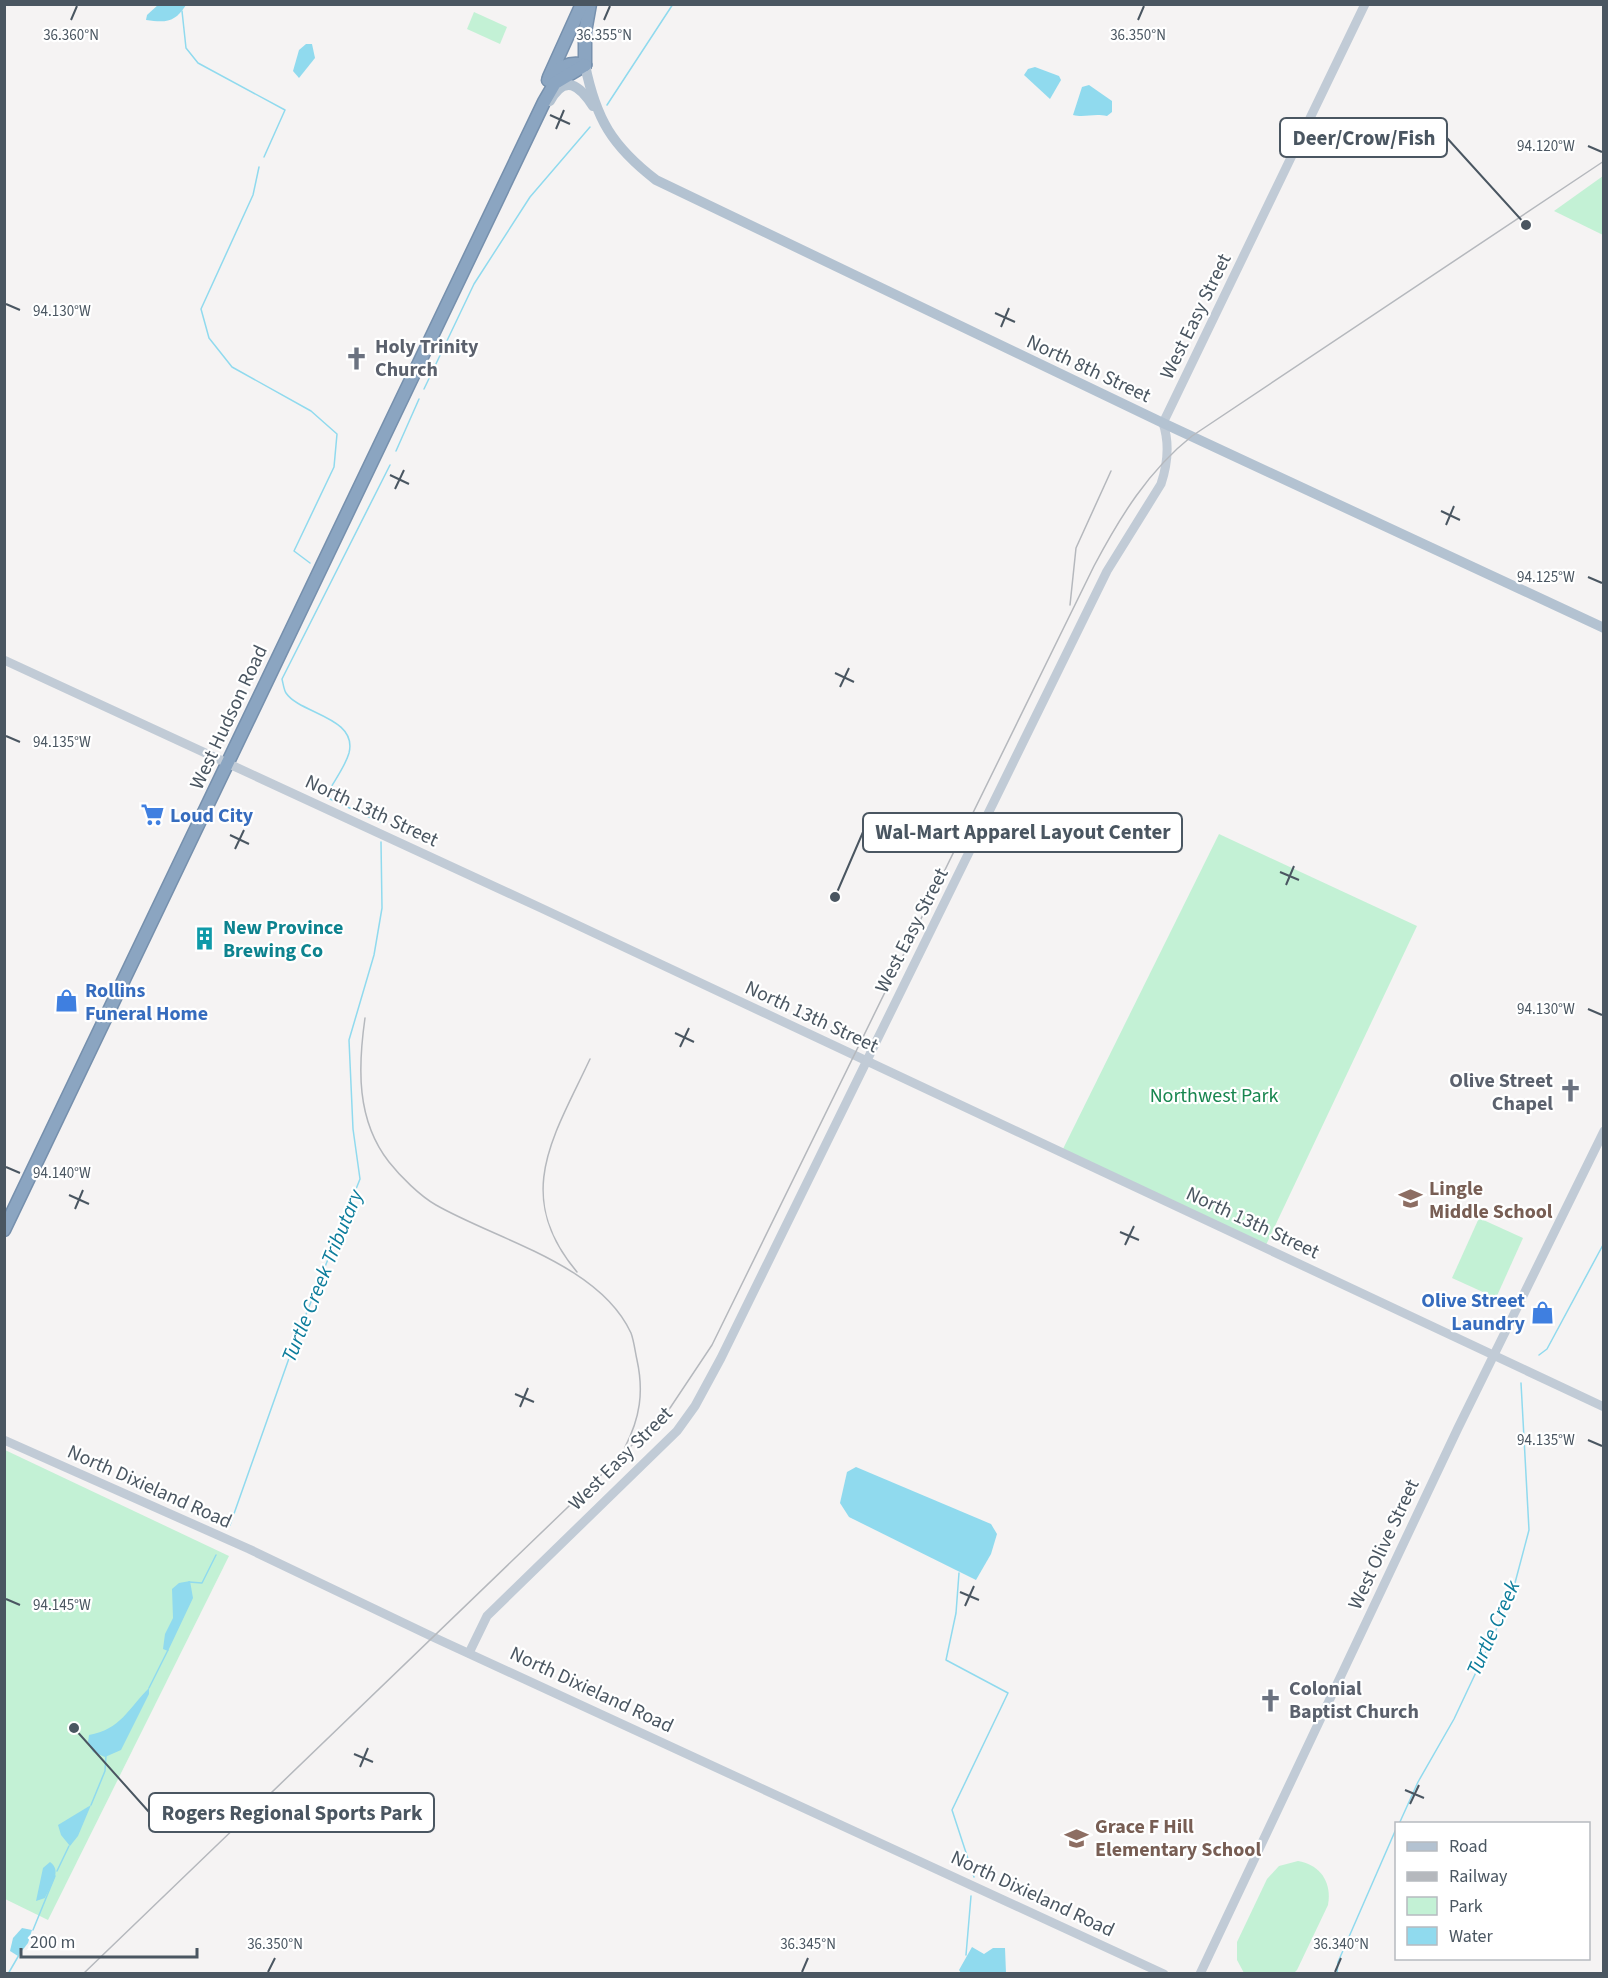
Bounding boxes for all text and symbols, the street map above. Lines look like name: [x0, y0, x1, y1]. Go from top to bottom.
text: 36.360°N: [43, 25, 99, 46]
text: 36.355°N: [576, 25, 632, 46]
text: 36.350°N: [1110, 25, 1166, 46]
callout: Deer/Crow/Fish: [1280, 118, 1447, 157]
text: Deer/Crow/Fish: [1292, 123, 1436, 153]
text: 94.120°W: [1517, 136, 1575, 157]
street label: West Easy Street: [1153, 249, 1239, 384]
text: 94.130°W: [33, 301, 91, 322]
street label: North 8th Street: [1022, 328, 1155, 410]
place label: Holy Trinity Church: [375, 333, 479, 384]
church icon: Holy Trinity Church: [344, 345, 370, 371]
text: 94.125°W: [1517, 567, 1575, 588]
street label: West Hudson Road: [183, 641, 275, 794]
text: 94.135°W: [33, 732, 91, 753]
street label: North 13th Street: [300, 768, 443, 854]
supermarket icon: Loud City: [139, 802, 165, 828]
place label: Loud City: [170, 802, 254, 830]
callout: Wal-Mart Apparel Layout Center: [863, 813, 1182, 852]
text: Wal-Mart Apparel Layout Center: [875, 817, 1171, 847]
street label: West Easy Street: [868, 863, 956, 998]
place label: New Province Brewing Co: [223, 914, 343, 965]
building icon: New Province Brewing Co: [192, 925, 218, 951]
street label: North 13th Street: [740, 974, 883, 1060]
place label: Rollins Funeral Home: [85, 977, 208, 1028]
shop icon: Rollins Funeral Home: [54, 988, 80, 1014]
text: 94.130°W: [1517, 999, 1575, 1020]
place label: Olive Street Chapel: [1449, 1067, 1553, 1118]
church icon: Olive Street Chapel: [1558, 1078, 1584, 1104]
park label: Northwest Park: [1150, 1082, 1278, 1110]
text: 94.140°W: [33, 1163, 91, 1184]
place label: Lingle Middle School: [1429, 1175, 1553, 1226]
street label: North 13th Street: [1181, 1180, 1324, 1266]
water label: Turtle Creek Tributary: [274, 1184, 371, 1367]
school or university icon: Lingle Middle School: [1398, 1186, 1424, 1212]
place label: Olive Street Laundry: [1421, 1287, 1526, 1338]
shop icon: Olive Street Laundry: [1530, 1299, 1556, 1325]
street label: West Easy Street: [562, 1400, 679, 1517]
text: 94.135°W: [1517, 1430, 1575, 1451]
street label: North Dixieland Road: [63, 1438, 236, 1536]
street label: West Olive Street: [1341, 1474, 1426, 1614]
water label: Turtle Creek: [1459, 1575, 1528, 1681]
text: 94.145°W: [33, 1595, 91, 1616]
street label: North Dixieland Road: [505, 1640, 678, 1740]
place label: Colonial Baptist Church: [1289, 1675, 1419, 1726]
church icon: Colonial Baptist Church: [1258, 1687, 1284, 1713]
callout: Rogers Regional Sports Park: [149, 1793, 434, 1832]
text: Rogers Regional Sports Park: [162, 1798, 423, 1828]
place label: Grace F Hill Elementary School: [1095, 1813, 1261, 1864]
legend: [1395, 1822, 1590, 1960]
school or university icon: Grace F Hill Elementary School: [1064, 1825, 1090, 1851]
text: Road: [1449, 1834, 1488, 1859]
street label: North Dixieland Road: [946, 1844, 1119, 1944]
text: Railway: [1449, 1864, 1508, 1889]
text: Park: [1449, 1894, 1483, 1919]
scale bar: [21, 1921, 196, 1959]
text: Water: [1449, 1924, 1493, 1949]
text: 200 m: [30, 1930, 75, 1955]
text: 36.350°N: [247, 1934, 303, 1955]
text: 36.345°N: [780, 1934, 836, 1955]
text: 36.340°N: [1313, 1934, 1369, 1955]

